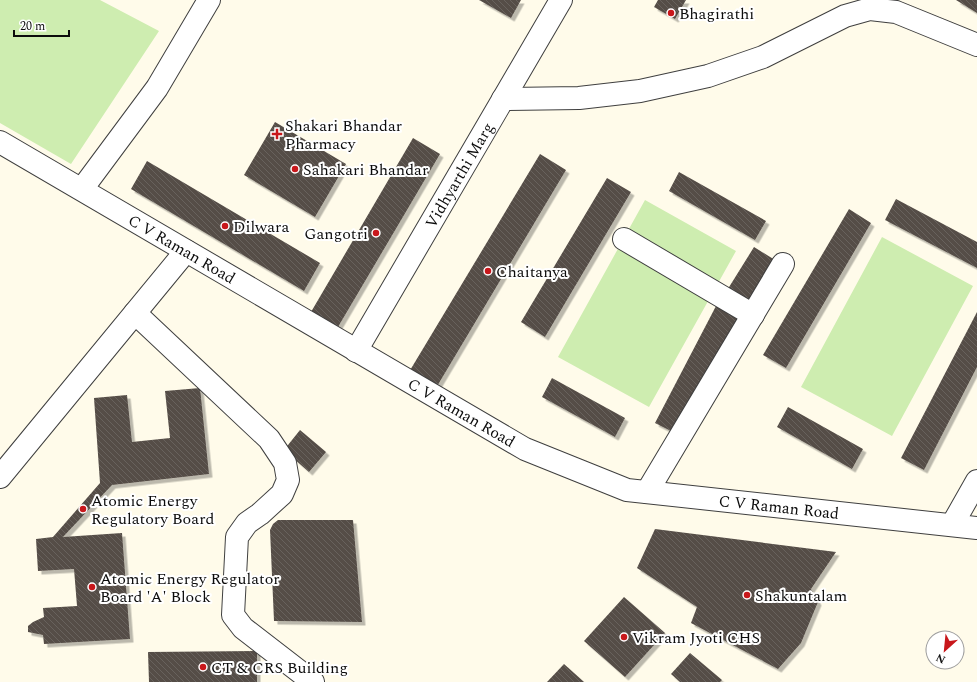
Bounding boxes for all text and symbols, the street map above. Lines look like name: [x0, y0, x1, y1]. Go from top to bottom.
place label: Bhagirathi: [679, 2, 754, 26]
marker: Bhagirathi: [666, 8, 676, 18]
scale bar: [14, 12, 69, 38]
text: 20 m: [20, 17, 45, 36]
place label: Shakari Bhandar Pharmacy: [285, 114, 402, 156]
street label: Vidhyarthi Marg: [419, 118, 500, 233]
marker: Shakari Bhandar Pharmacy: [272, 129, 282, 139]
place label: Sahakari Bhandar: [303, 158, 428, 182]
marker: Sahakari Bhandar: [290, 164, 300, 174]
street label: C V Raman Road: [123, 208, 240, 290]
place label: Dilwara: [233, 215, 289, 239]
marker: Dilwara: [220, 221, 230, 231]
place label: Gangotri: [304, 222, 368, 246]
marker: Gangotri: [371, 228, 381, 238]
place label: Chaitanya: [496, 260, 568, 284]
marker: Chaitanya: [483, 266, 493, 276]
street label: C V Raman Road: [403, 372, 520, 454]
place label: Atomic Energy Regulatory Board: [91, 489, 214, 531]
street label: C V Raman Road: [717, 489, 840, 526]
marker: Atomic Energy Regulatory Board: [78, 504, 88, 514]
place label: Atomic Energy Regulator Board 'A' Block: [100, 567, 280, 609]
marker: Atomic Energy Regulator Board 'A' Block: [87, 582, 97, 592]
place label: Shakuntalam: [755, 584, 847, 608]
marker: Shakuntalam: [742, 590, 752, 600]
place label: Vikram Jyoti CHS: [632, 626, 760, 650]
north arrow: [925, 630, 965, 670]
marker: Vikram Jyoti CHS: [619, 632, 629, 642]
text: N: [933, 649, 949, 668]
place label: CT & CRS Building: [211, 656, 348, 680]
marker: CT & CRS Building: [198, 662, 208, 672]

